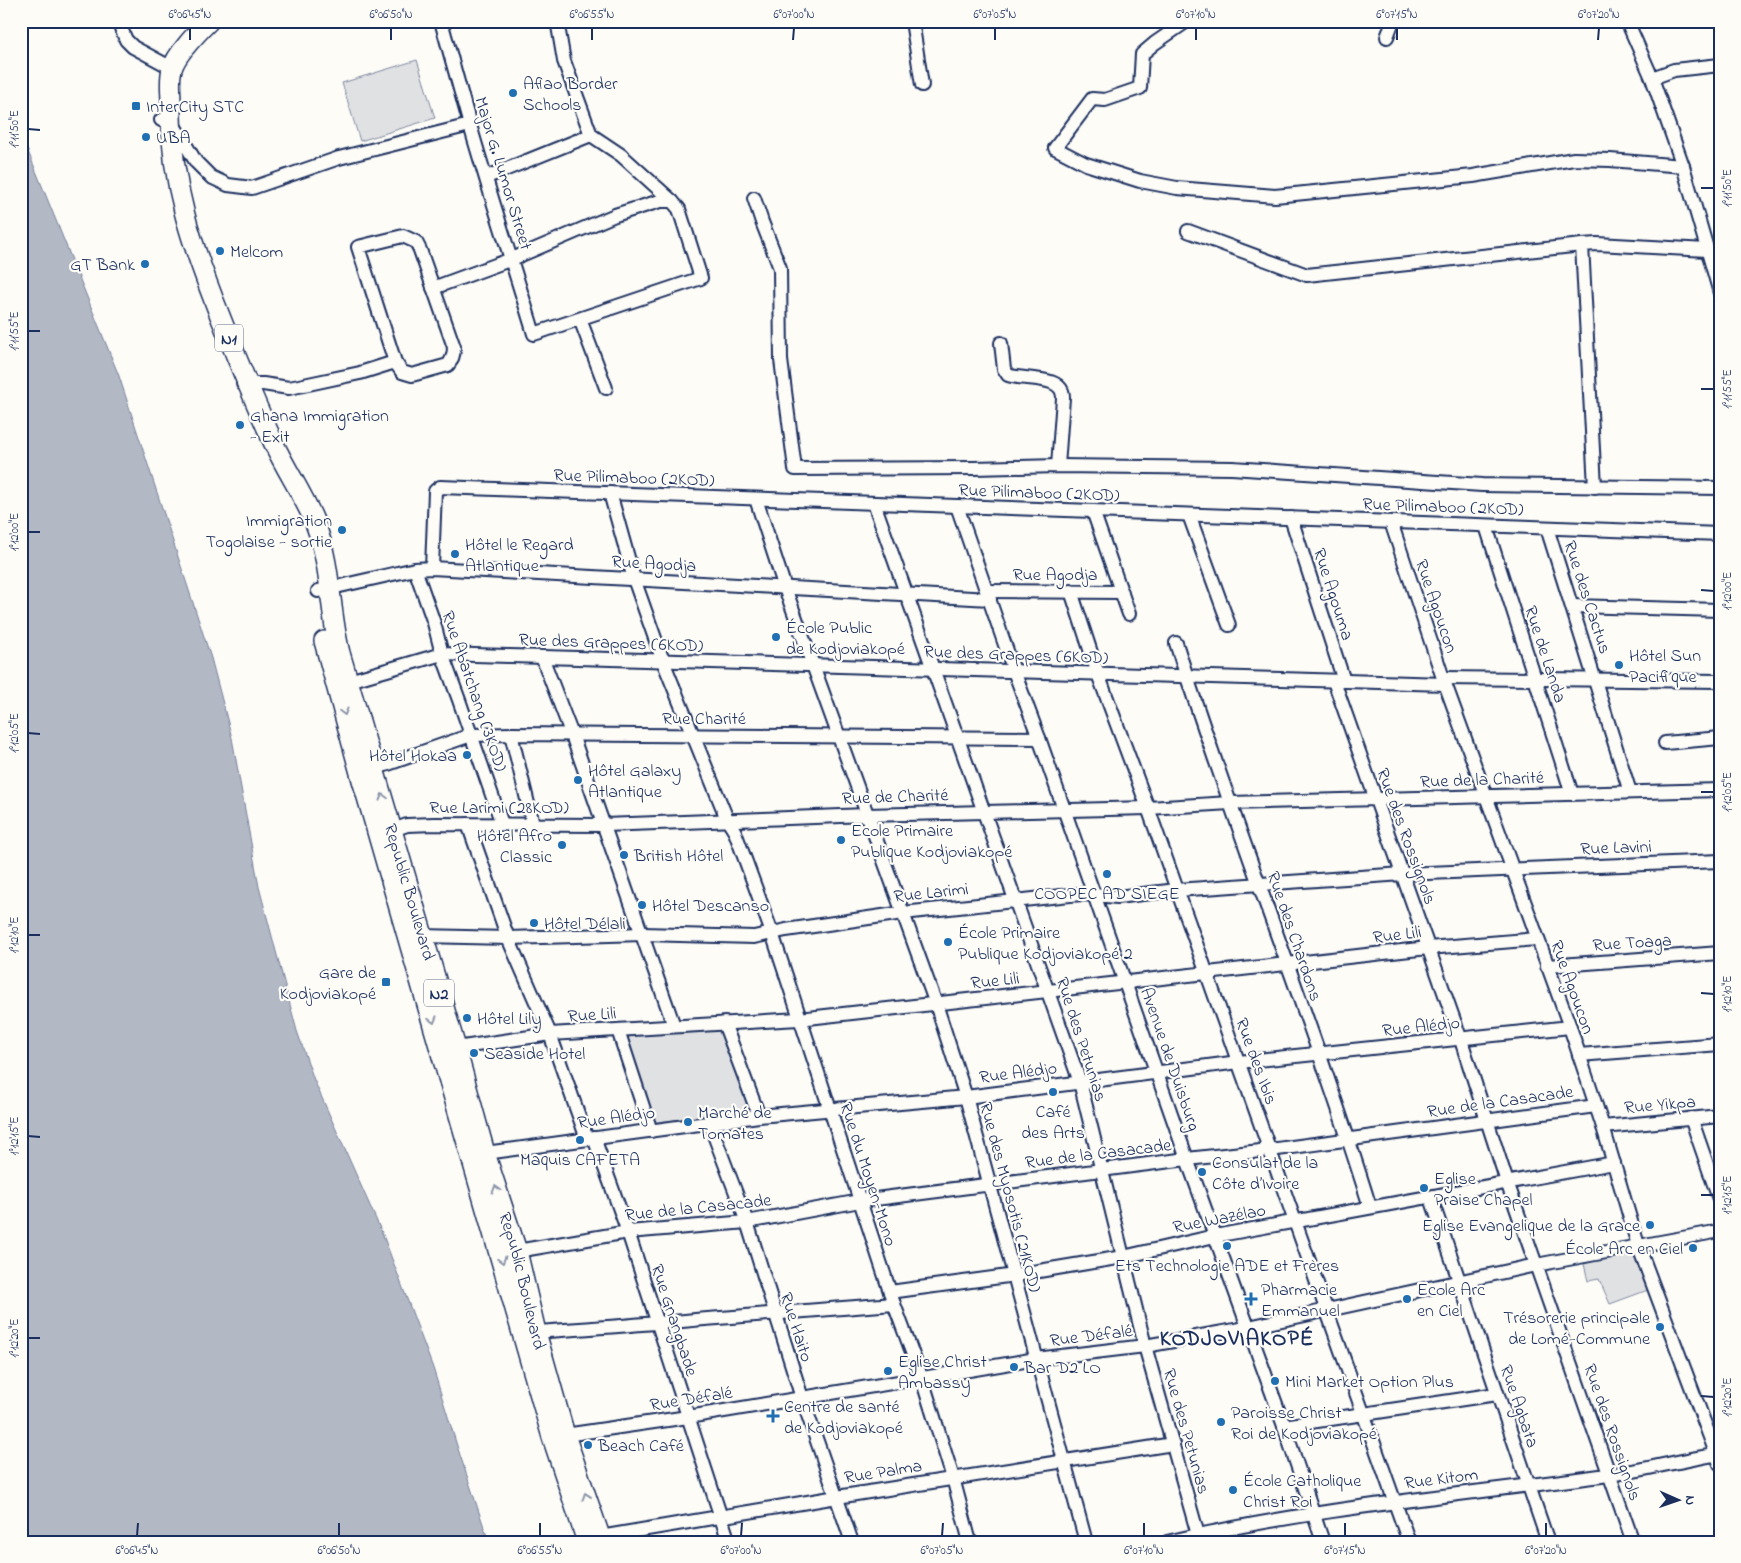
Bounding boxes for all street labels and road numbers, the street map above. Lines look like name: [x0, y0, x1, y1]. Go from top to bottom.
street label: Major G. Lumor Street: [466, 94, 538, 253]
road number: N1: [215, 324, 243, 352]
street label: Rue Pilimaboo (2KOD): [553, 463, 715, 495]
street label: Rue Pilimaboo (2KOD): [958, 478, 1120, 510]
street label: Rue Pilimaboo (2KOD): [1362, 492, 1524, 524]
street label: Rue des Cactus: [1556, 538, 1617, 658]
street label: Rue Agouma: [1304, 545, 1359, 644]
street label: Rue Agodja: [611, 550, 697, 581]
street label: Rue Agoucon: [1406, 556, 1463, 658]
street label: Rue Agodja: [1013, 563, 1097, 590]
street label: Rue de Landa: [1516, 603, 1572, 706]
street label: Rue Abatchang (3KOD): [432, 608, 513, 776]
street label: Rue des Grappes (6KOD): [518, 628, 704, 660]
street label: Rue des Grappes (6KOD): [923, 640, 1109, 672]
street label: Rue Charité: [662, 707, 747, 733]
street label: Rue des Rossignols: [1367, 765, 1442, 909]
street label: Rue de la Charité: [1420, 766, 1545, 796]
street label: Rue de Charité: [841, 783, 950, 813]
street label: Rue Larimi (28KOD): [429, 796, 569, 822]
street label: Republic Boulevard: [376, 821, 441, 964]
street label: Rue Lavini: [1580, 835, 1652, 863]
street label: Rue des Chardons: [1259, 868, 1328, 1005]
street label: Rue Larimi: [892, 877, 970, 911]
street label: Rue Lili: [1371, 920, 1423, 952]
street label: Rue Toaga: [1592, 928, 1673, 961]
street label: Rue Agoucon: [1541, 937, 1600, 1039]
street label: Rue Lili: [970, 967, 1021, 997]
street label: Rue des Petunias: [1048, 974, 1112, 1105]
road number: N2: [424, 980, 454, 1006]
street label: Avenue de Duisburg: [1131, 984, 1206, 1135]
street label: Rue Lili: [567, 1001, 617, 1031]
street label: Rue Alédjo: [1381, 1011, 1461, 1045]
street label: Rue des Ibis: [1227, 1015, 1283, 1109]
street label: Rue Alédjo: [978, 1056, 1059, 1092]
street label: Rue de la Casacade: [1426, 1080, 1576, 1126]
street label: Rue Yikpa: [1623, 1090, 1697, 1122]
street label: Rue du Moyen-Mono: [832, 1099, 903, 1250]
street label: Rue des Myosotis (21KOD): [971, 1100, 1047, 1295]
street label: Rue Alédjo: [576, 1101, 657, 1137]
street label: Rue de la Casacade: [1024, 1133, 1174, 1177]
street label: Rue de la Casacade: [624, 1188, 774, 1230]
street label: Rue Wazélao: [1171, 1198, 1268, 1242]
street label: Republic Boulevard: [490, 1209, 551, 1353]
street label: Rue Gnangbade: [642, 1261, 704, 1381]
street label: Rue Haito: [772, 1290, 819, 1366]
street label: Rue Défalé: [1048, 1319, 1135, 1355]
street label: Rue des Rossignols: [1575, 1361, 1647, 1505]
street label: Rue Agbata: [1491, 1362, 1544, 1452]
street label: Rue des Petunias: [1155, 1366, 1215, 1497]
street label: Rue Défalé: [648, 1380, 735, 1419]
street label: Rue Palma: [842, 1454, 924, 1492]
street label: Rue Kitom: [1403, 1463, 1480, 1497]

